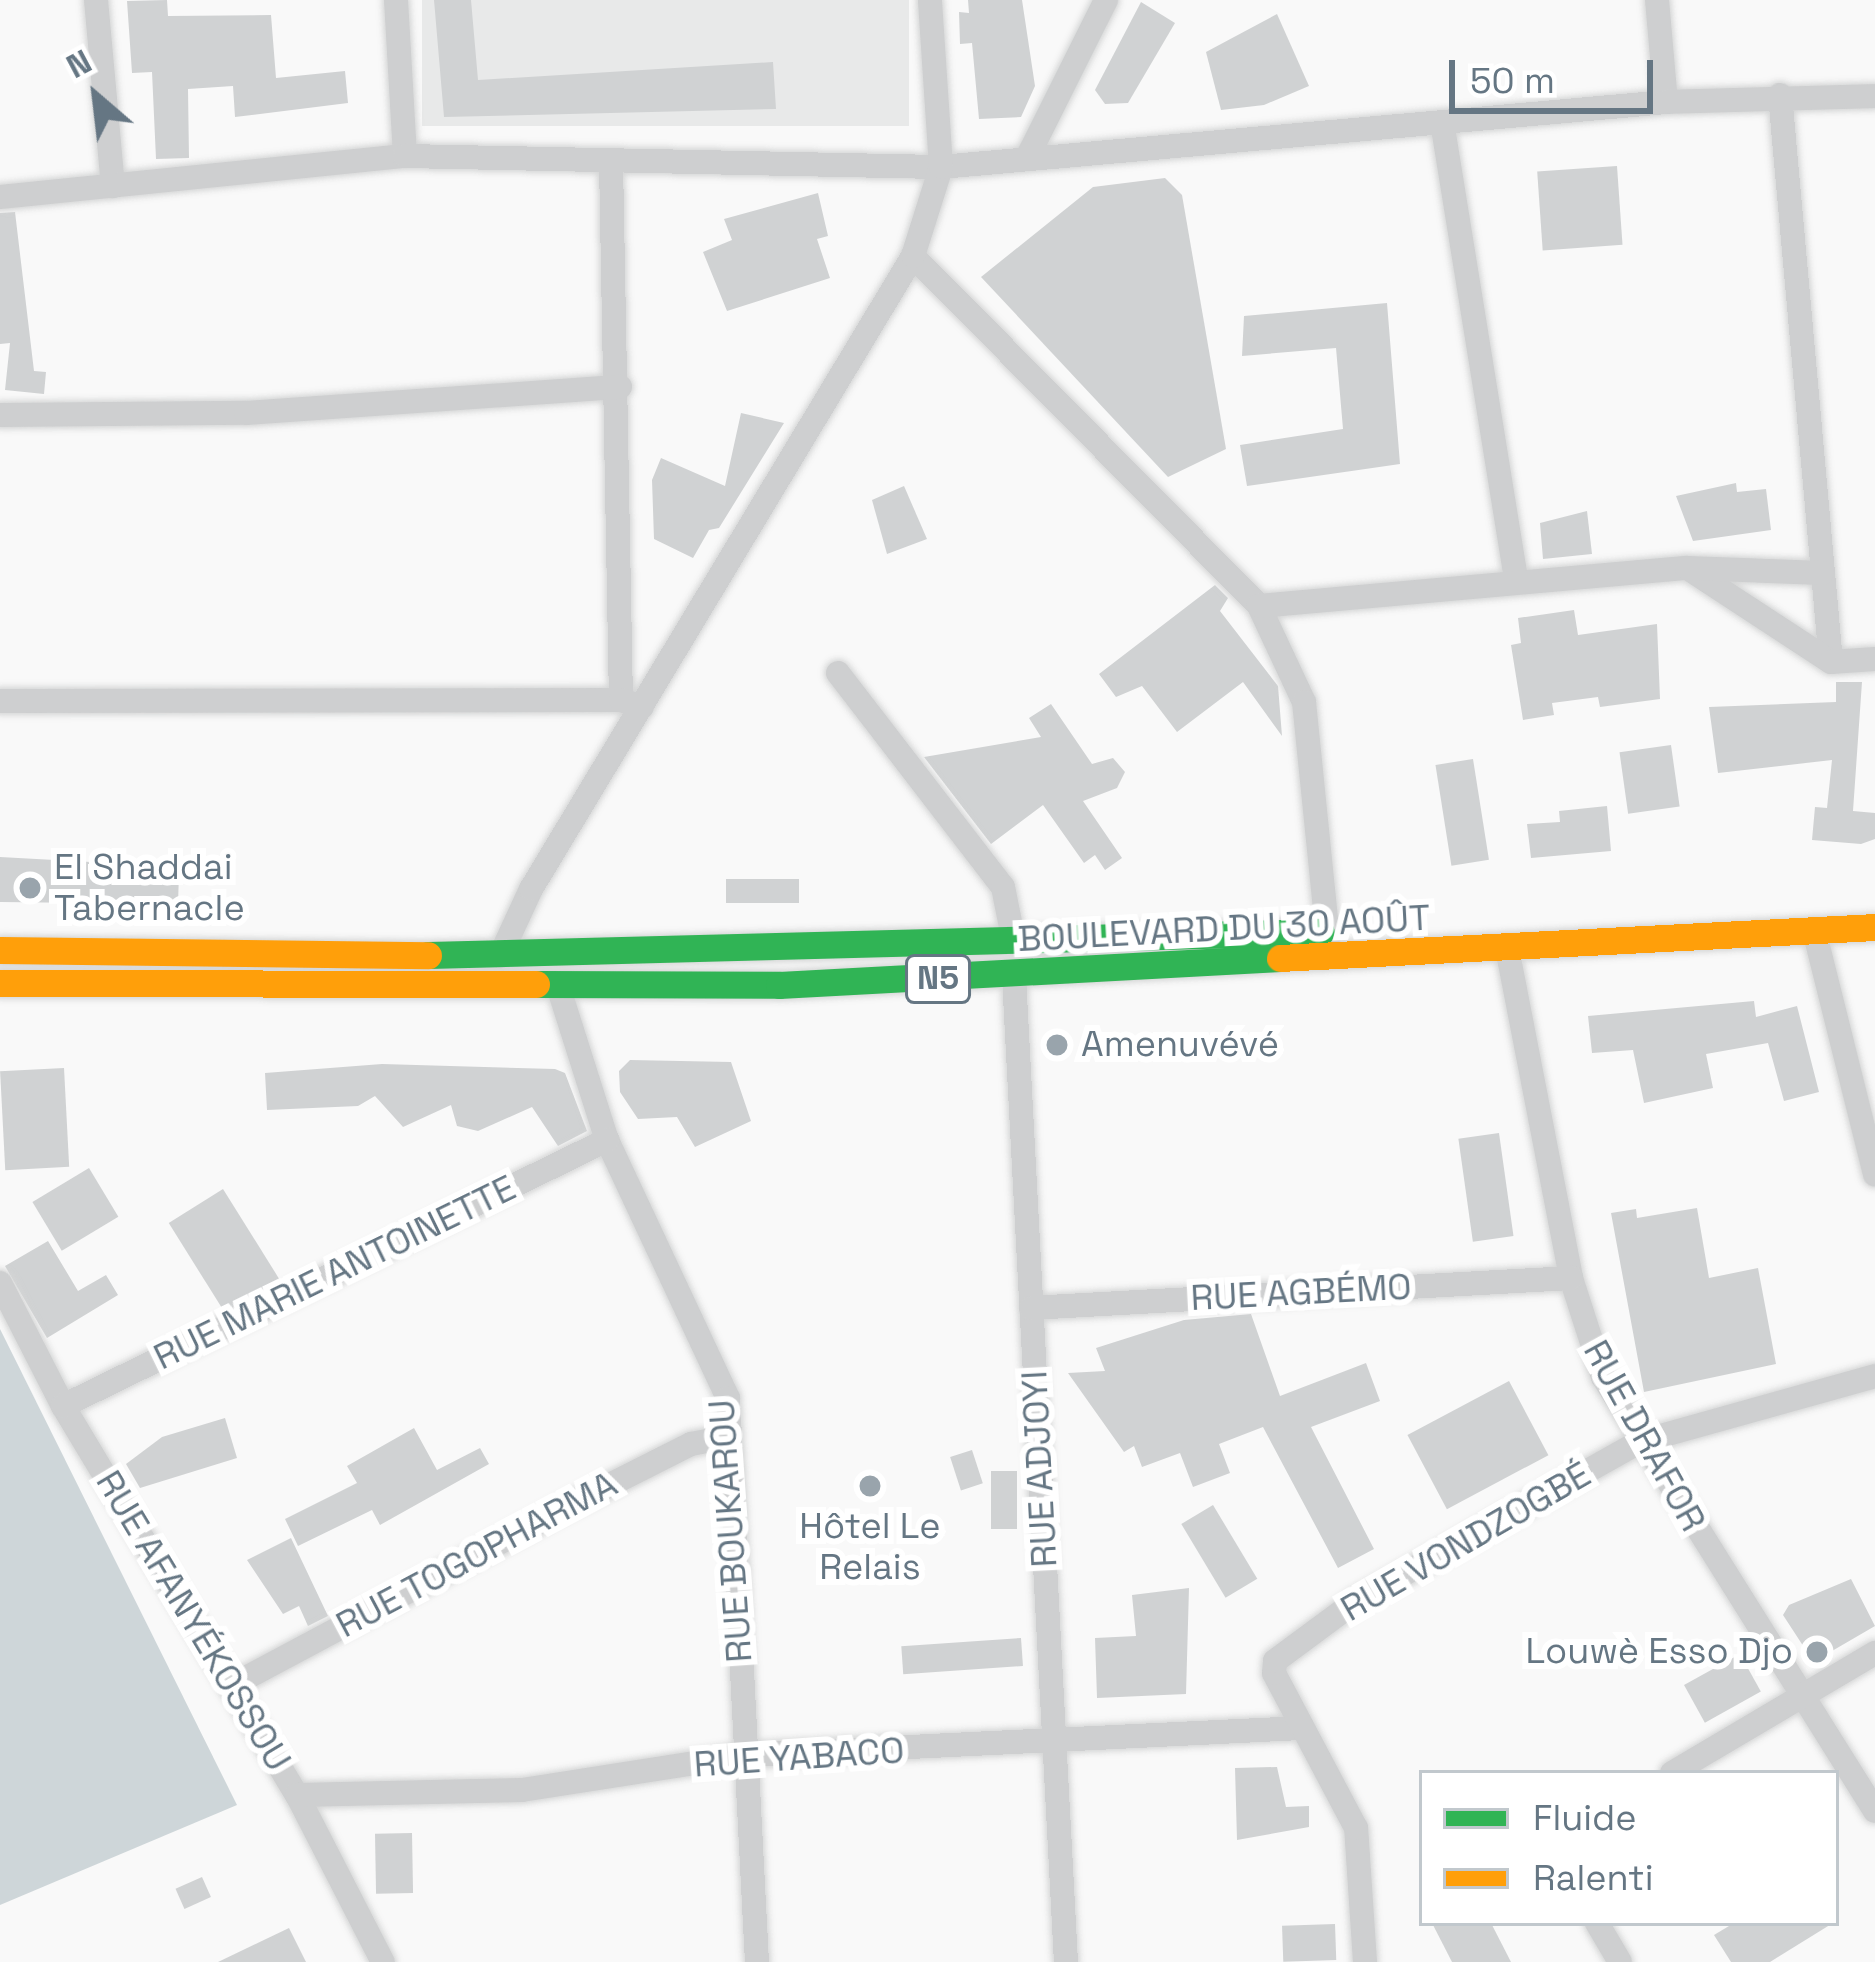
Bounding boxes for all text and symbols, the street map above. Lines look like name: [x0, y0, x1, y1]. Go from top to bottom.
north arrow: [36, 36, 156, 156]
scale bar: [1455, 36, 1659, 110]
text: N: [59, 40, 99, 88]
text: 50 m: [1470, 58, 1555, 104]
place label: El Shaddai Tabernacle: [54, 845, 245, 930]
marker: El Shaddai Tabernacle: [17, 875, 43, 901]
street label: BOULEVARD DU 30 AOÛT: [1016, 897, 1432, 961]
road number: N5: [905, 952, 971, 1006]
place label: Amenuvévé: [1081, 1023, 1279, 1067]
marker: Amenuvévé: [1044, 1032, 1070, 1058]
street label: RUE MARIE ANTOINETTE: [147, 1166, 523, 1380]
street label: RUE AGBÉMO: [1189, 1266, 1413, 1320]
street label: RUE DRAFOR: [1574, 1333, 1714, 1539]
street label: RUE ADJOYI: [1013, 1369, 1067, 1569]
street label: RUE BOUKAROU: [700, 1398, 762, 1664]
street label: RUE VONDZOGBÉ: [1333, 1453, 1599, 1631]
street label: RUE AFANYÉKOSSOU: [86, 1463, 300, 1779]
street label: RUE TOGOPHARMA: [329, 1463, 625, 1647]
marker: Hôtel Le Relais: [857, 1473, 883, 1499]
place label: Hôtel Le Relais: [799, 1504, 941, 1589]
place label: Louwè Esso Djo: [1525, 1630, 1793, 1674]
marker: Louwè Esso Djo: [1804, 1639, 1830, 1665]
street label: RUE YABACO: [692, 1729, 906, 1787]
legend: [1419, 1770, 1839, 1926]
text: Fluide: [1533, 1795, 1637, 1841]
text: Ralenti: [1533, 1855, 1654, 1901]

